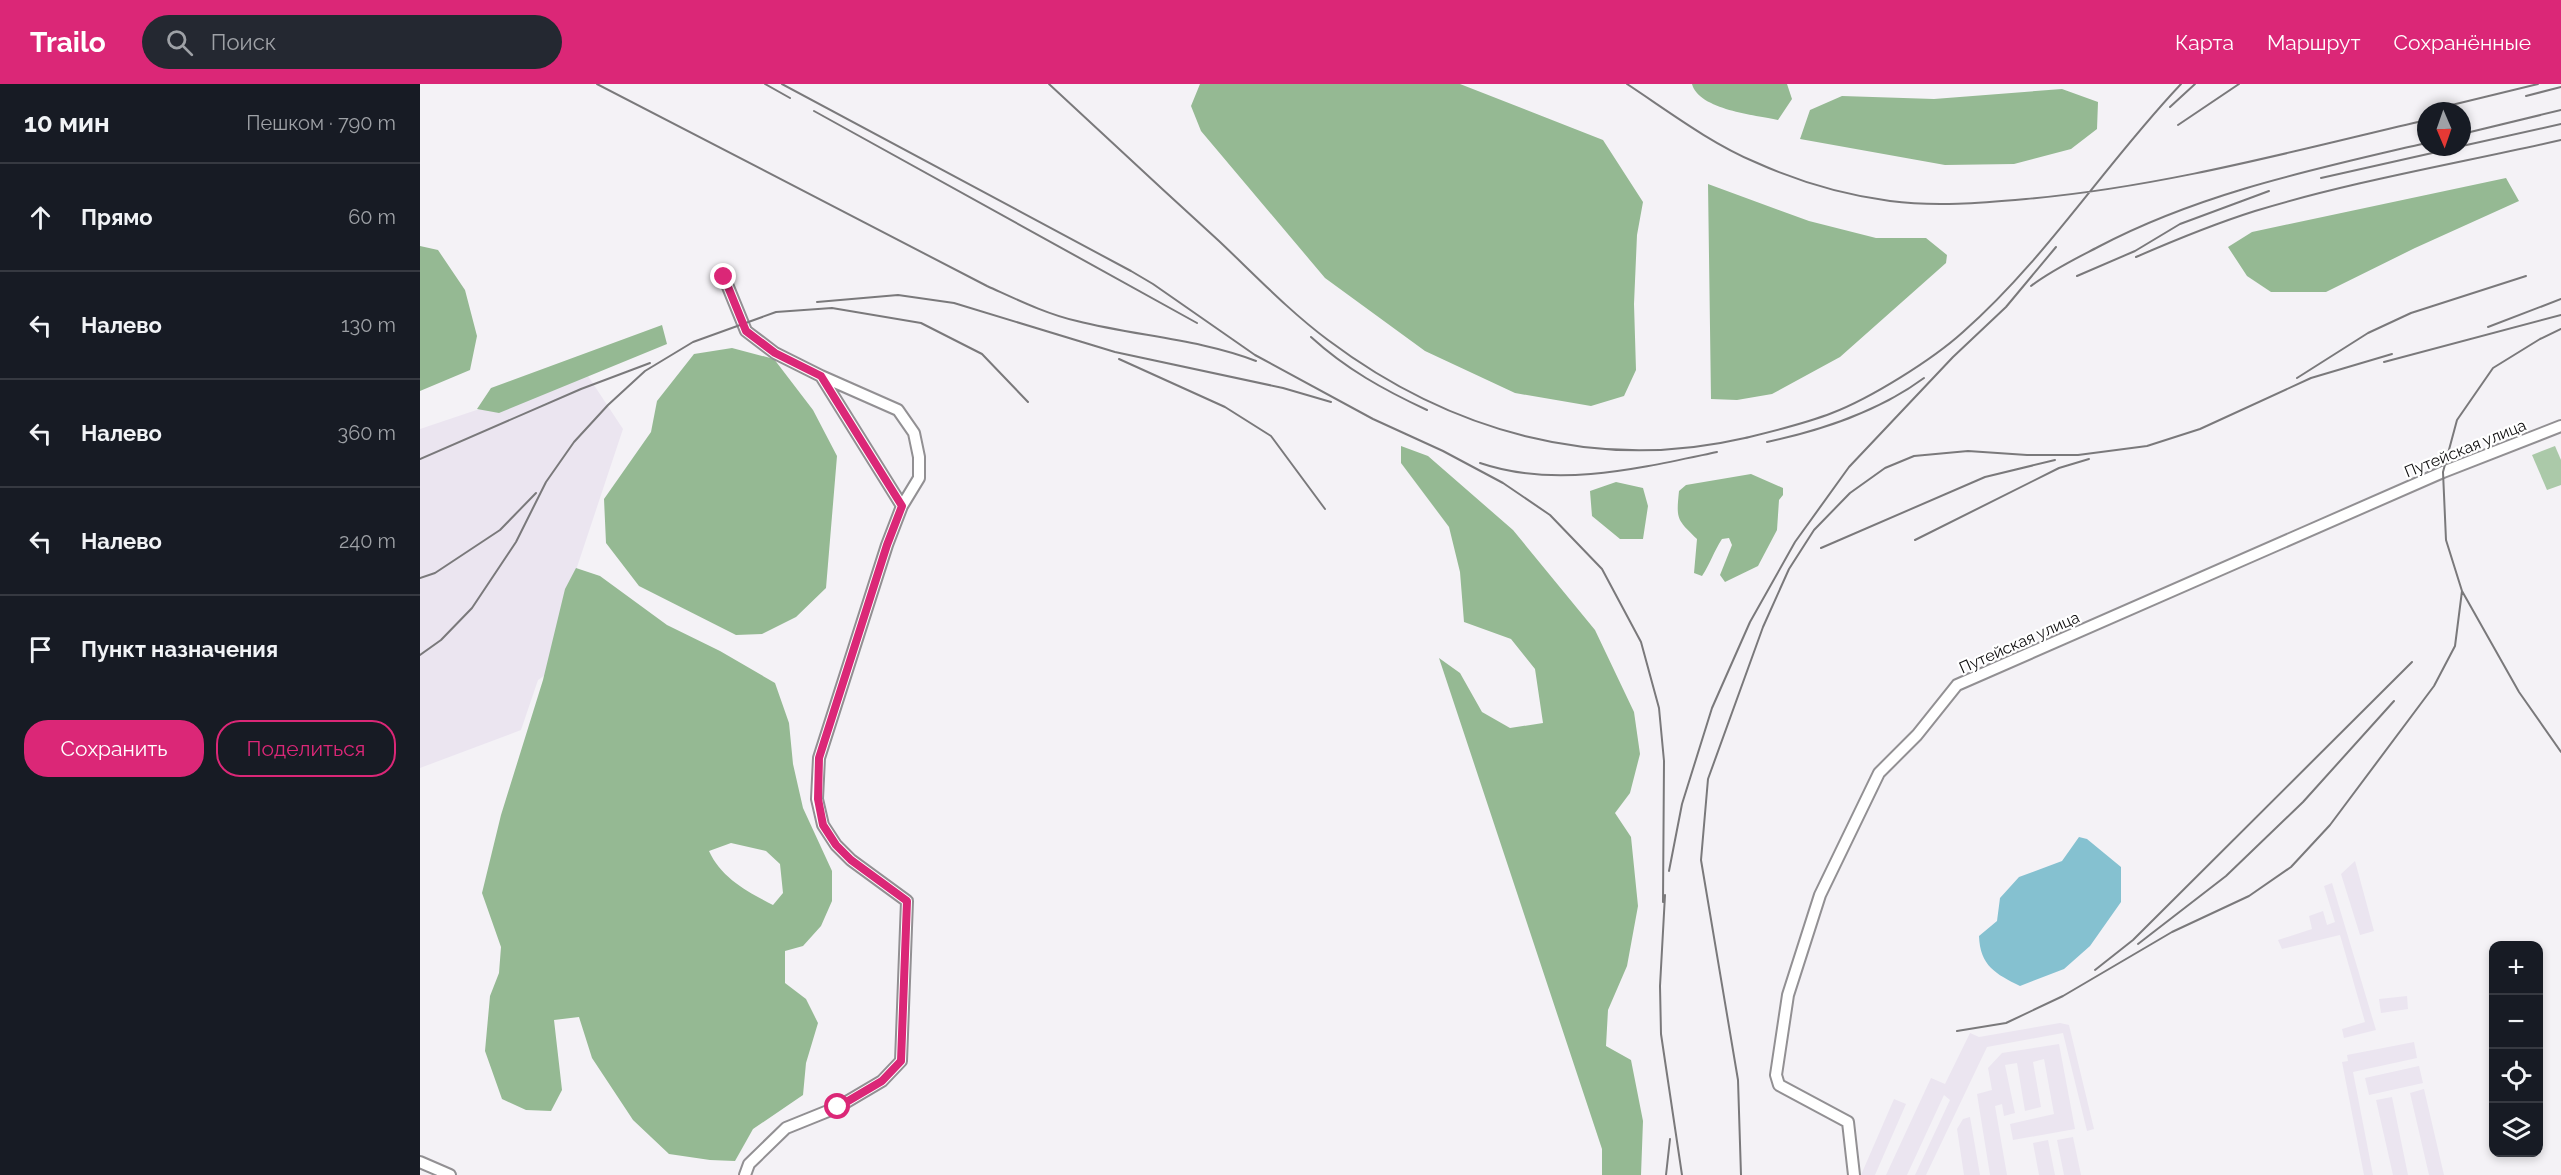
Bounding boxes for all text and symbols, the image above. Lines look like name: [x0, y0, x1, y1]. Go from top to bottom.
search box: [142, 15, 562, 69]
text: Trailo: [30, 26, 106, 59]
icon: search: [163, 26, 196, 59]
text: Поиск: [211, 29, 276, 55]
text: Карта: [2175, 30, 2234, 55]
text: Маршрут: [2267, 30, 2360, 55]
text: Сохранённые: [2393, 30, 2531, 55]
north arrow: [2417, 102, 2471, 156]
text: 10 мин: [24, 108, 110, 138]
text: Пешком · 790 m: [246, 111, 396, 135]
icon: ahead: [24, 201, 57, 234]
text: Прямо: [81, 204, 153, 230]
text: 60 m: [348, 205, 396, 229]
route end: [710, 263, 736, 289]
icon: left: [24, 309, 57, 342]
text: Налево: [81, 312, 162, 338]
text: 130 m: [341, 313, 396, 337]
street label: Путейская улица: [2402, 415, 2529, 482]
icon: left: [24, 417, 57, 450]
text: Налево: [81, 420, 162, 446]
text: 360 m: [338, 421, 396, 445]
icon: left: [24, 525, 57, 558]
text: Налево: [81, 528, 162, 554]
text: 240 m: [339, 529, 396, 553]
street label: Путейская улица: [1956, 607, 2082, 677]
icon: arrive: [24, 633, 57, 666]
text: Пункт назначения: [81, 636, 278, 662]
button: Сохранить: [24, 720, 204, 777]
button: Поделиться: [216, 720, 396, 777]
map controls: [2489, 941, 2543, 1157]
button: +: [2489, 941, 2543, 995]
button: −: [2489, 995, 2543, 1049]
button: locate: [2489, 1049, 2543, 1103]
route start: [824, 1093, 850, 1119]
button: layers: [2489, 1103, 2543, 1157]

